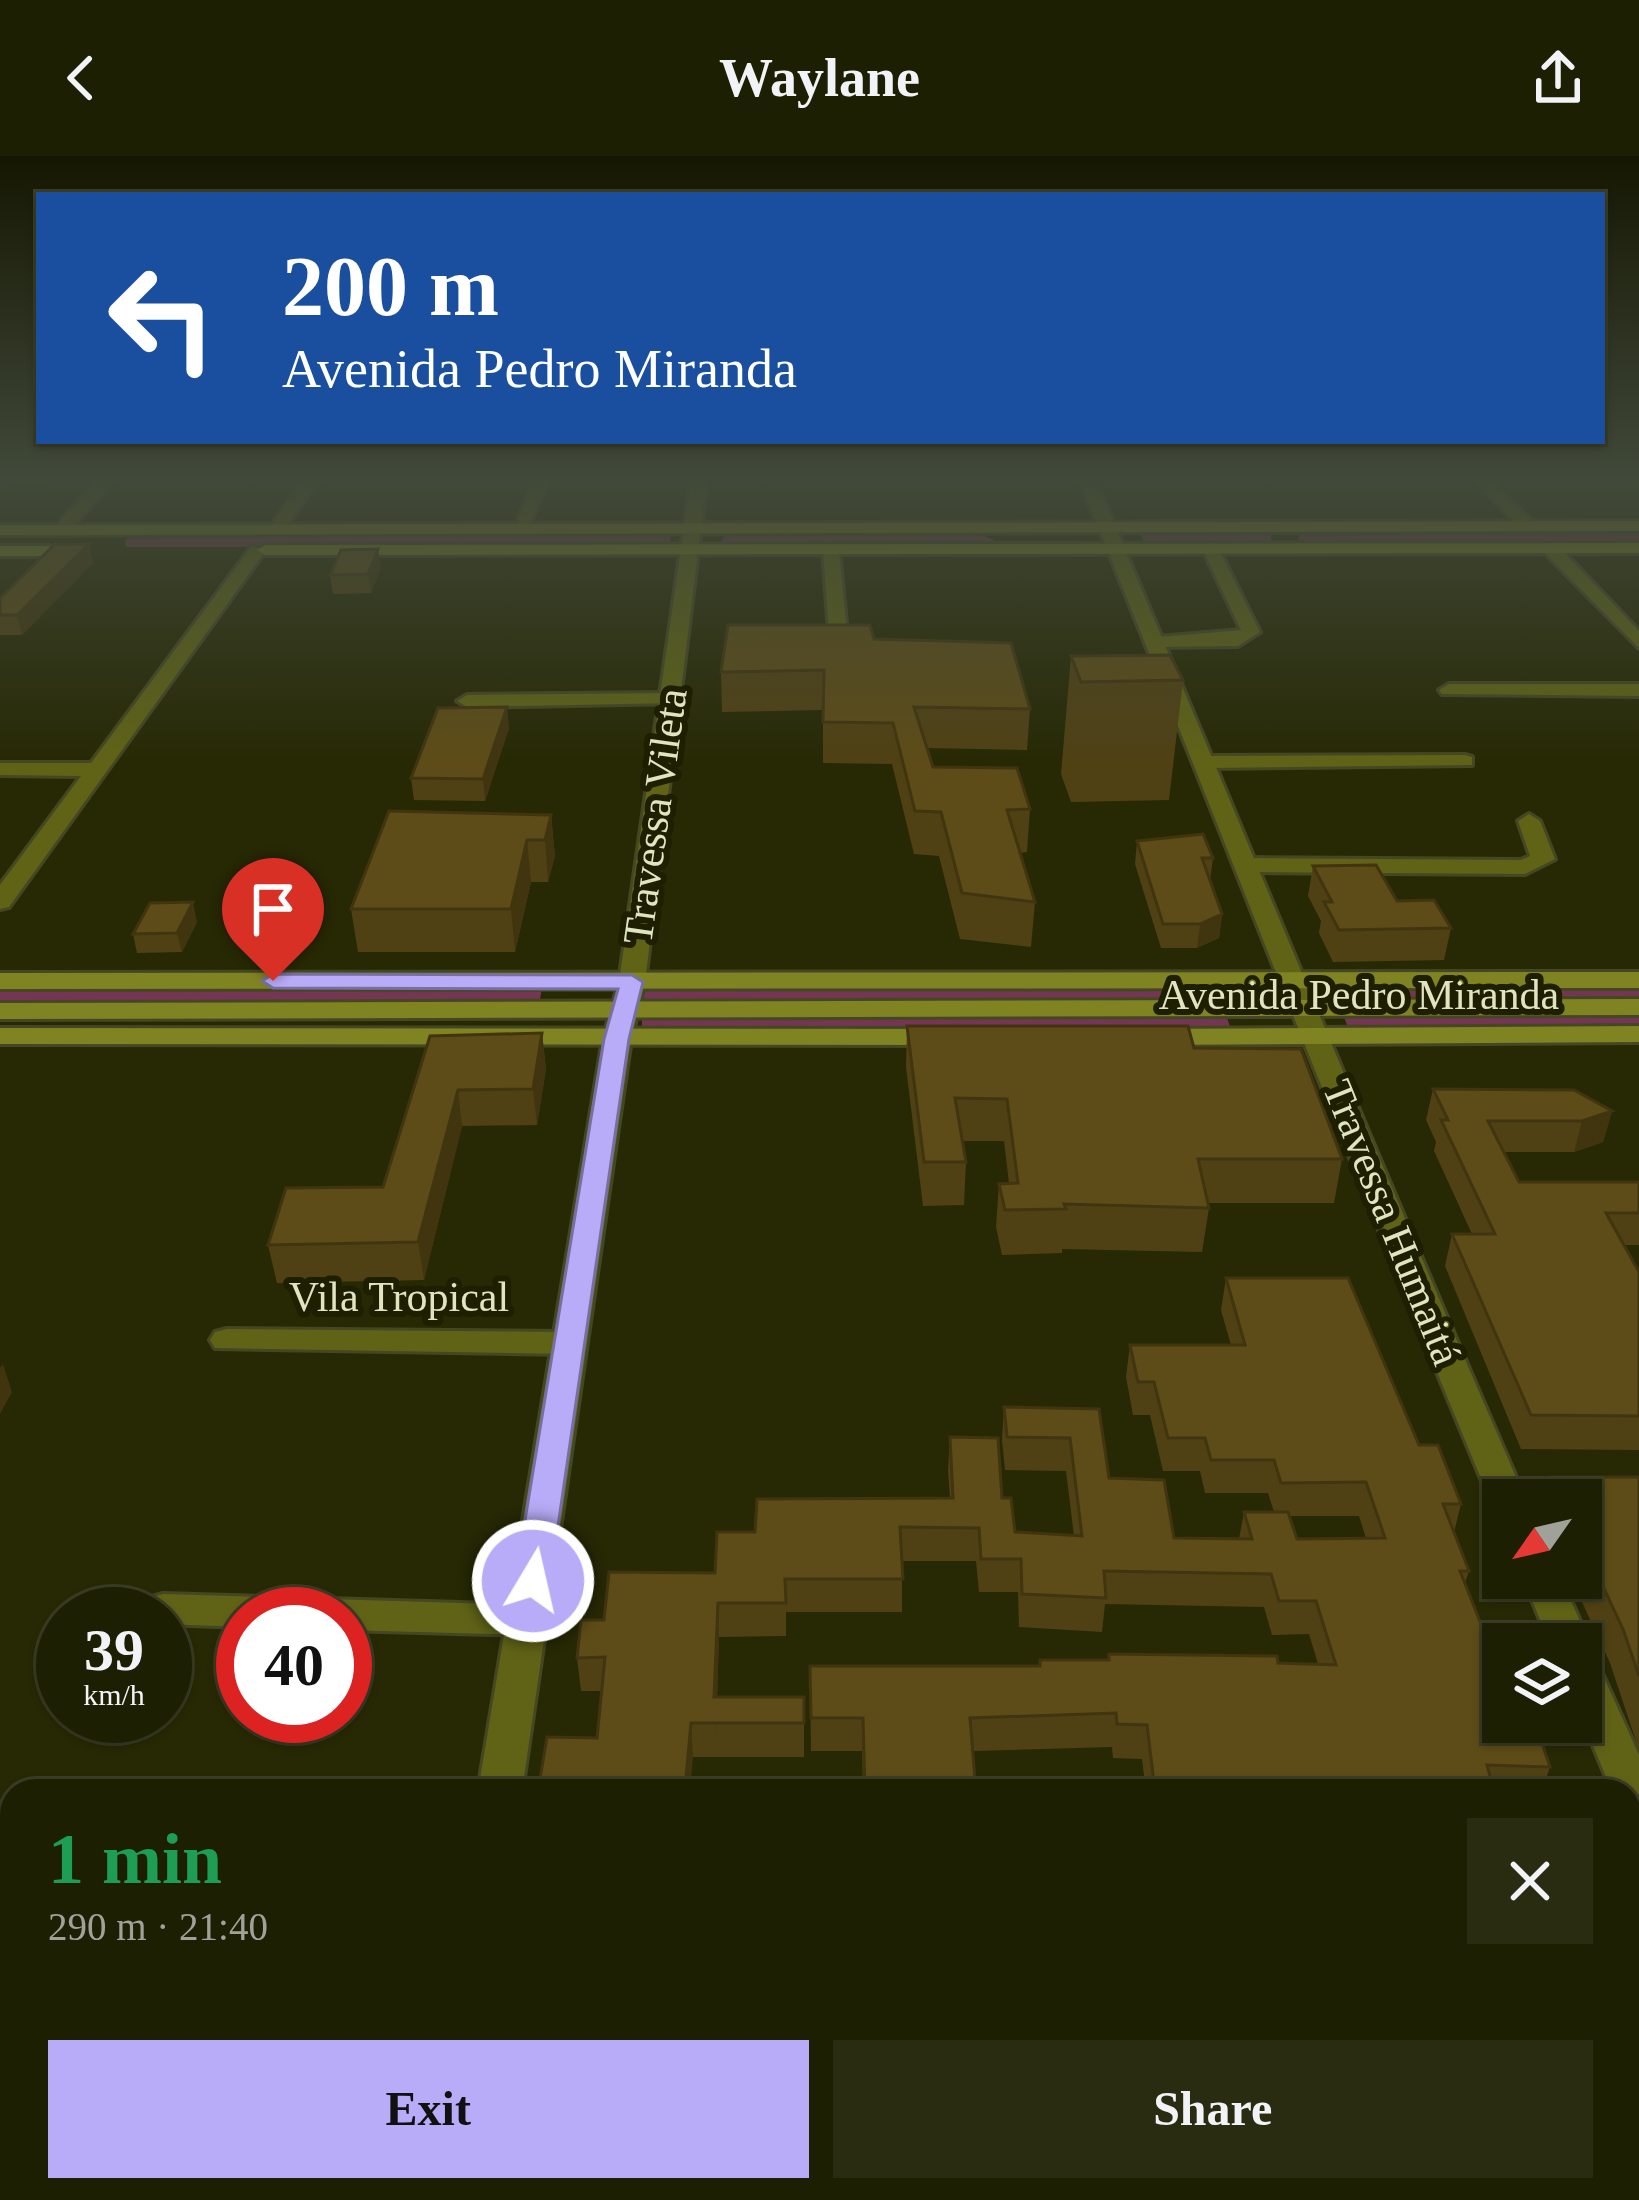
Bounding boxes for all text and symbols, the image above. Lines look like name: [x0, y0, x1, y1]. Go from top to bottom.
icon: back: [48, 45, 114, 111]
icon: share: [1525, 45, 1591, 111]
text: Waylane: [719, 48, 920, 108]
icon: left: [84, 240, 240, 396]
text: 200 m: [282, 240, 499, 333]
text: Avenida Pedro Miranda: [282, 339, 797, 399]
street label: Travessa Vileta: [614, 685, 696, 947]
pin: [222, 858, 324, 981]
icon: arrive: [240, 876, 306, 942]
street label: Avenida Pedro Miranda: [1159, 972, 1560, 1018]
street label: Travessa Humaitá: [1314, 1073, 1470, 1372]
street label: Vila Tropical: [289, 1274, 509, 1320]
north arrow: [1482, 1479, 1602, 1599]
map controls: [1482, 1479, 1602, 1743]
position arrow: [470, 1518, 596, 1644]
speed limit sign: 40: [216, 1587, 372, 1743]
text: 39: [84, 1617, 144, 1683]
button: layers: [1482, 1623, 1602, 1743]
text: km/h: [83, 1678, 145, 1711]
button: close: [1467, 1818, 1593, 1944]
text: 1 min: [48, 1819, 222, 1899]
text: 290 m · 21:40: [48, 1905, 268, 1948]
button: Exit: [48, 2040, 809, 2178]
button: Share: [833, 2040, 1593, 2178]

